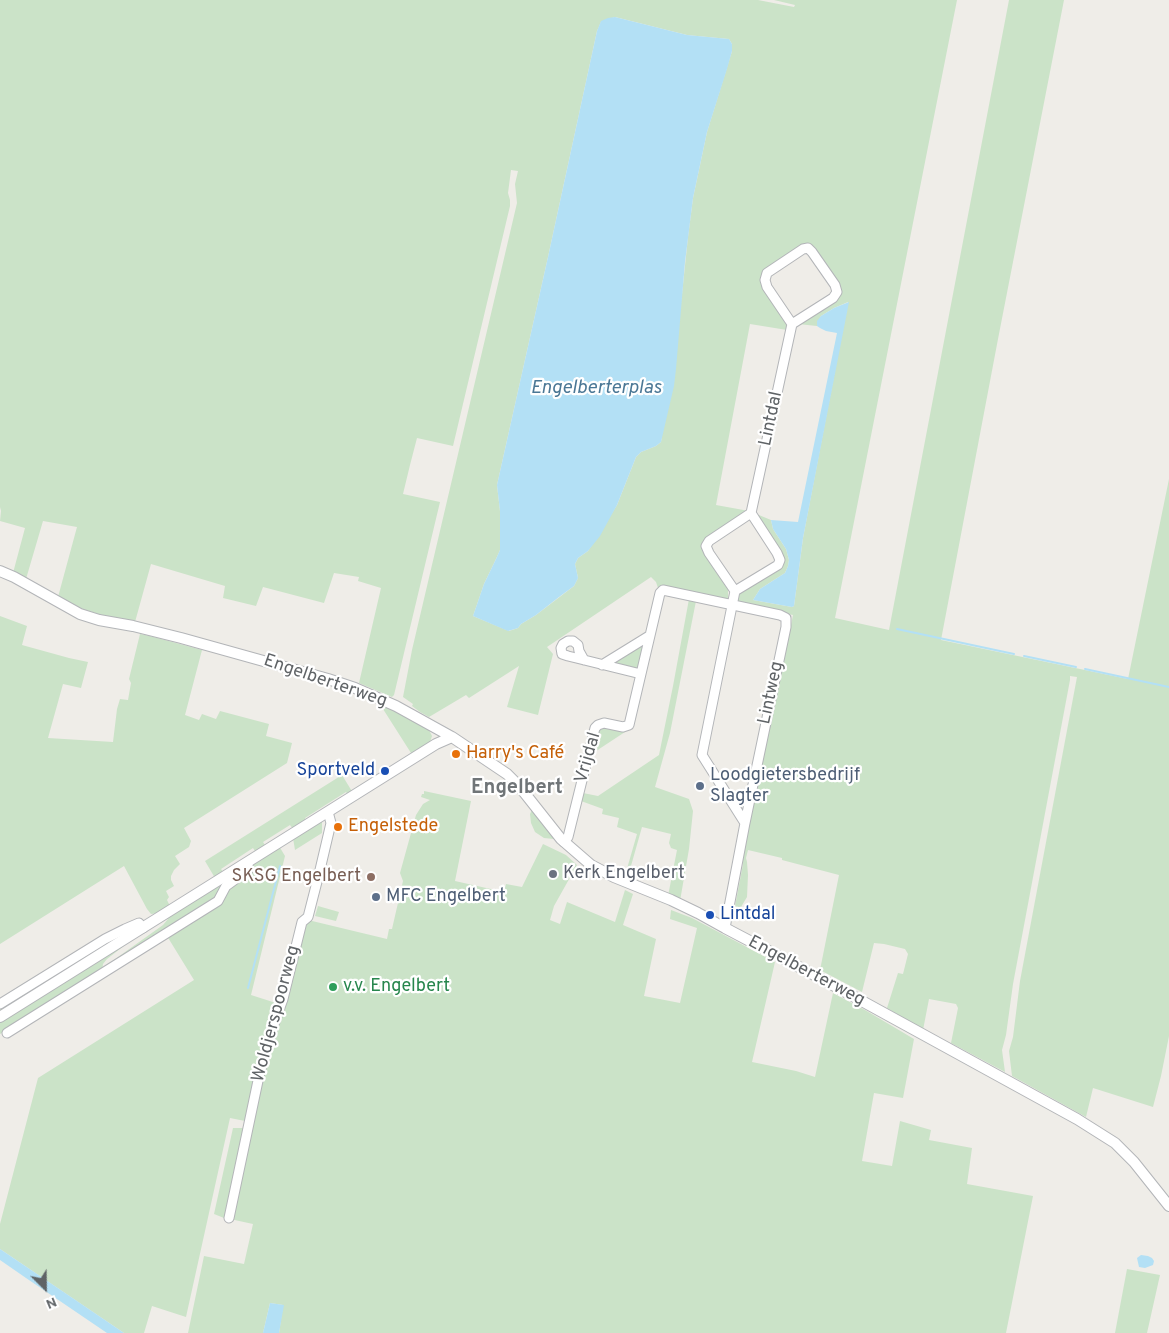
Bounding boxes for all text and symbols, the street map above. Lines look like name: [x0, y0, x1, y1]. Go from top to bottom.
water label: Engelberterplas: [530, 378, 662, 400]
street label: Lintdal: [756, 390, 788, 448]
street label: Engelberterweg: [260, 651, 390, 713]
street label: Lintweg: [755, 660, 789, 726]
street label: Vrijdal: [571, 730, 607, 786]
place label: Harry's Café: [466, 743, 564, 765]
marker: Harry's Café: [450, 748, 462, 760]
place label: Sportveld: [296, 760, 375, 782]
marker: Sportveld: [379, 765, 391, 777]
place label: Loodgietersbedrijf Slagter: [710, 765, 860, 808]
district label: Engelbert: [471, 777, 563, 801]
marker: Loodgietersbedrijf Slagter: [694, 780, 706, 792]
place label: Engelstede: [348, 816, 438, 838]
marker: Engelstede: [332, 821, 344, 833]
place label: Kerk Engelbert: [563, 863, 685, 885]
place label: SKSG Engelbert: [232, 866, 361, 888]
marker: Kerk Engelbert: [547, 868, 559, 880]
marker: SKSG Engelbert: [365, 871, 377, 883]
place label: MFC Engelbert: [386, 886, 506, 908]
marker: MFC Engelbert: [370, 891, 382, 903]
place label: Lintdal: [720, 904, 775, 926]
marker: Lintdal: [704, 909, 716, 921]
street label: Engelberterweg: [744, 932, 868, 1012]
street label: Woldjerspoorweg: [248, 943, 306, 1085]
place label: v.v. Engelbert: [343, 976, 450, 998]
marker: v.v. Engelbert: [327, 981, 339, 993]
north arrow: [20, 1263, 70, 1313]
text: N: [43, 1292, 59, 1312]

